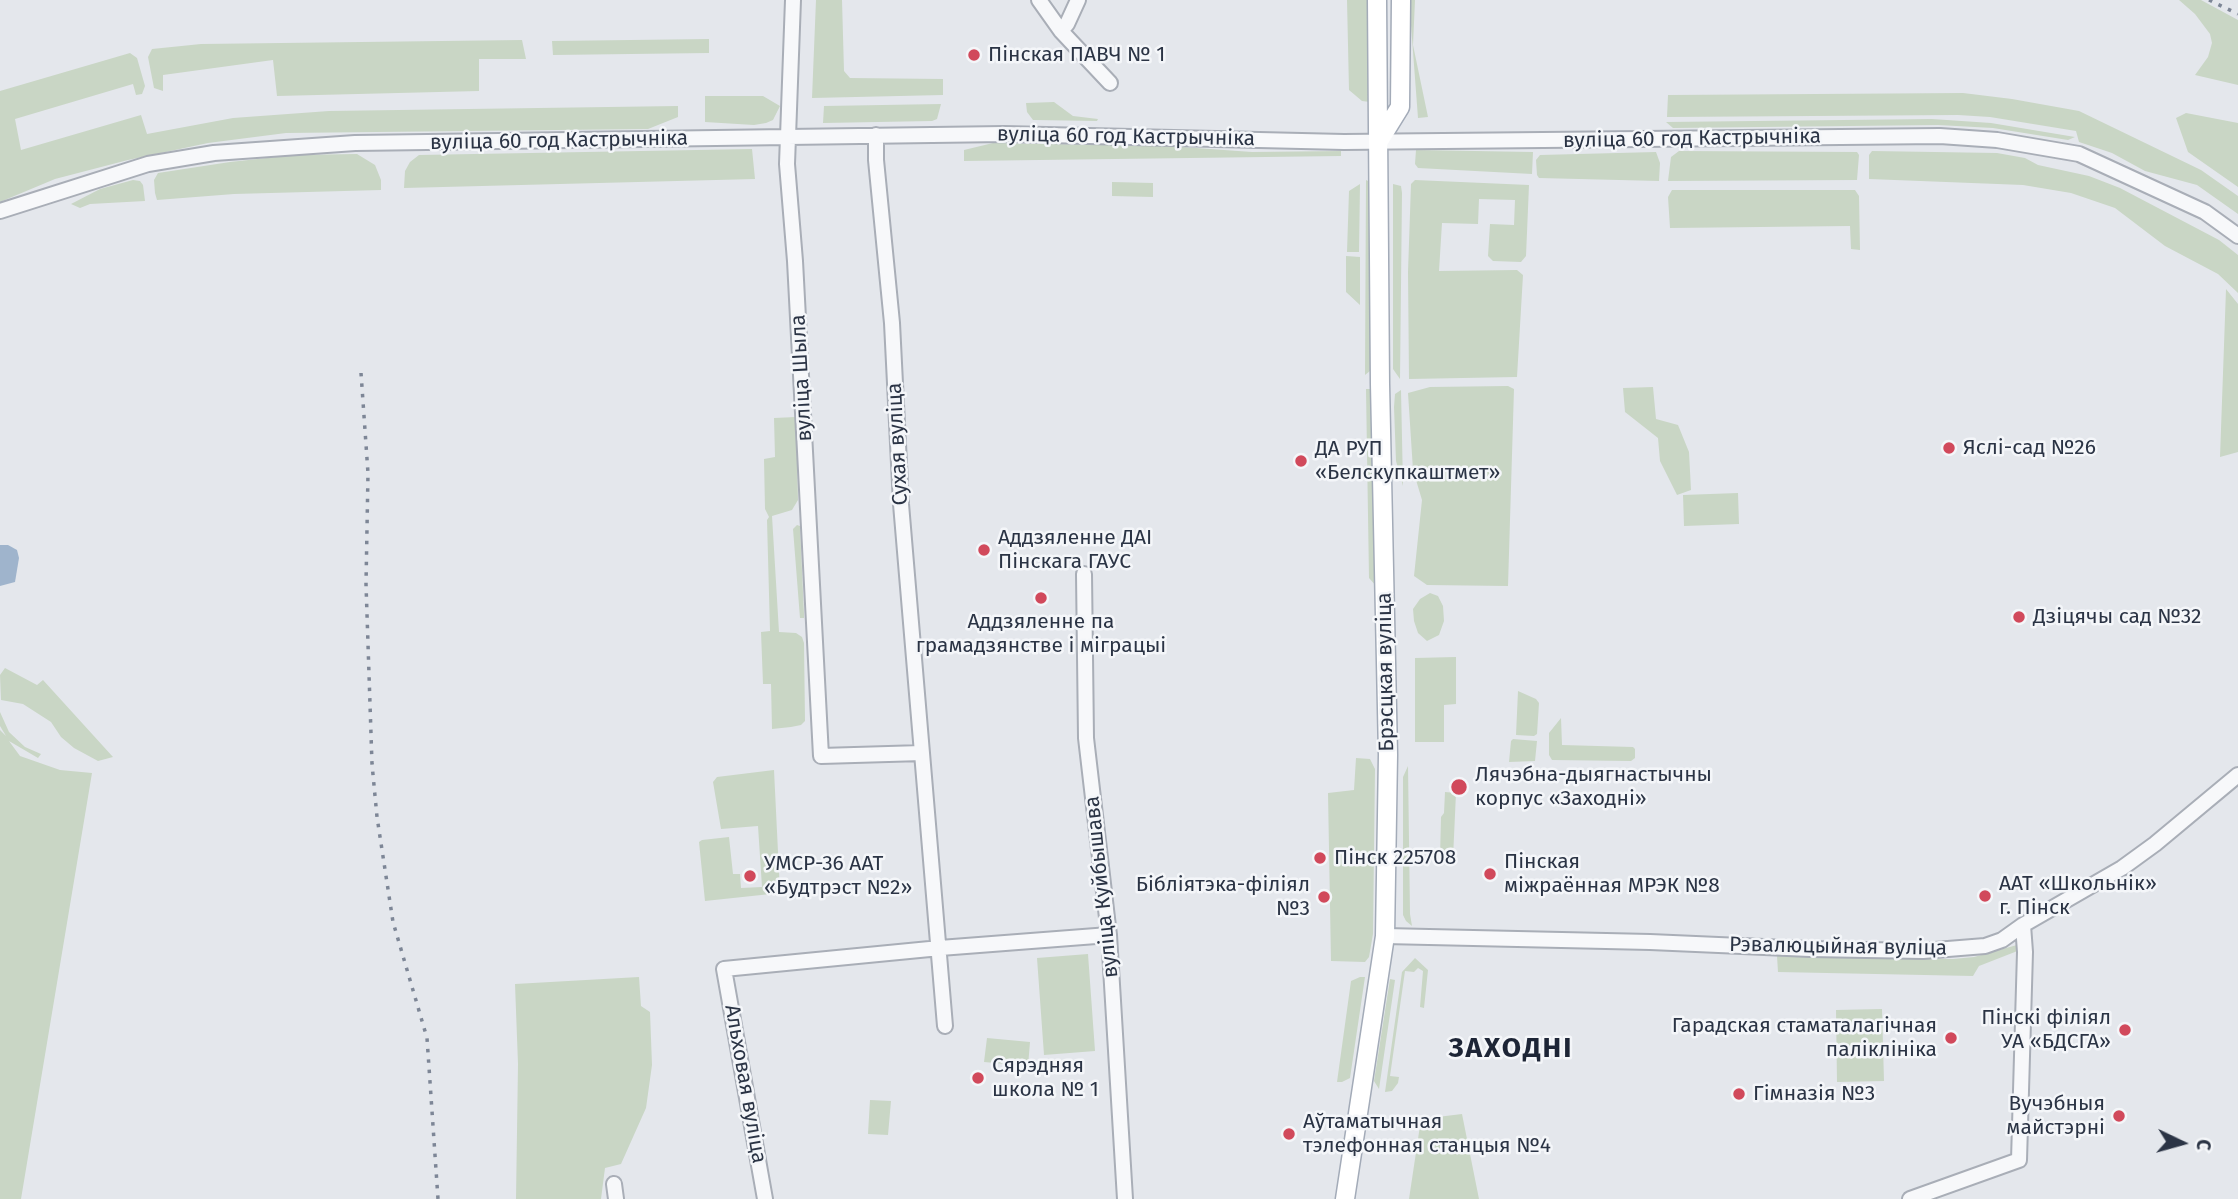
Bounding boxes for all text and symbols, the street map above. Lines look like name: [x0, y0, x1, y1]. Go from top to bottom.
place label: Пінская ПАВЧ № 1: [988, 42, 1165, 68]
marker: Пінская ПАВЧ № 1: [966, 47, 982, 63]
street label: вуліца 60 год Кастрычніка: [997, 122, 1255, 152]
street label: вуліца 60 год Кастрычніка: [1563, 124, 1821, 154]
street label: вуліца 60 год Кастрычніка: [430, 126, 688, 156]
street label: вуліца Шыла: [786, 314, 818, 442]
street label: Сухая вуліца: [882, 382, 914, 506]
place label: Яслі-сад №26: [1963, 435, 2096, 461]
place label: ДА РУП «Белскупкаштмет»: [1315, 436, 1500, 486]
marker: Яслі-сад №26: [1941, 440, 1957, 456]
marker: ДА РУП «Белскупкаштмет»: [1293, 453, 1309, 469]
place label: Аддзяленне ДАІ Пінскага ГАУС: [998, 525, 1152, 575]
marker: Аддзяленне ДАІ Пінскага ГАУС: [976, 542, 992, 558]
marker: Аддзяленне па грамадзянстве і міграцыі: [1033, 590, 1049, 606]
street label: Брэсцкая вуліца: [1372, 592, 1400, 752]
place label: Дзіцячы сад №32: [2033, 604, 2201, 630]
place label: Аддзяленне па грамадзянстве і міграцыі: [916, 609, 1166, 659]
marker: Дзіцячы сад №32: [2011, 609, 2027, 625]
place label: Лячэбна-дыягнастычны корпус «Заходні»: [1475, 762, 1712, 812]
marker: Лячэбна-дыягнастычны корпус «Заходні»: [1449, 777, 1469, 797]
street label: вуліца Куйбышава: [1080, 795, 1124, 979]
place label: Пінск 225708: [1334, 845, 1456, 871]
place label: Пінская міжраённая МРЭК №8: [1504, 849, 1720, 899]
marker: Пінск 225708: [1312, 850, 1328, 866]
place label: УМСР-36 ААТ «Будтрэст №2»: [764, 851, 912, 901]
marker: Пінская міжраённая МРЭК №8: [1482, 866, 1498, 882]
marker: УМСР-36 ААТ «Будтрэст №2»: [742, 868, 758, 884]
place label: ААТ «Школьнік» г. Пінск: [1999, 871, 2157, 921]
place label: Бібліятэка-філіял №3: [1136, 872, 1310, 922]
marker: ААТ «Школьнік» г. Пінск: [1977, 888, 1993, 904]
marker: Бібліятэка-філіял №3: [1316, 889, 1332, 905]
street label: Рэвалюцыйная вуліца: [1729, 932, 1947, 962]
street label: Альховая вуліца: [719, 1003, 771, 1165]
place label: Пінскі філіял УА «БДСГА»: [1981, 1005, 2111, 1055]
place label: Гарадская стаматалагічная паліклініка: [1672, 1013, 1937, 1063]
marker: Пінскі філіял УА «БДСГА»: [2117, 1022, 2133, 1038]
marker: Гарадская стаматалагічная паліклініка: [1943, 1030, 1959, 1046]
district label: ЗАХОДНІ: [1449, 1032, 1573, 1066]
place label: Сярэдняя школа № 1: [992, 1053, 1099, 1103]
marker: Сярэдняя школа № 1: [970, 1070, 986, 1086]
place label: Гімназія №3: [1753, 1081, 1875, 1107]
marker: Гімназія №3: [1731, 1086, 1747, 1102]
place label: Вучэбныя майстэрні: [2006, 1091, 2105, 1141]
marker: Вучэбныя майстэрні: [2111, 1108, 2127, 1124]
north arrow: [2147, 1108, 2217, 1178]
place label: Аўтаматычная тэлефонная станцыя №4: [1303, 1109, 1551, 1159]
marker: Аўтаматычная тэлефонная станцыя №4: [1281, 1126, 1297, 1142]
text: С: [2191, 1138, 2215, 1151]

